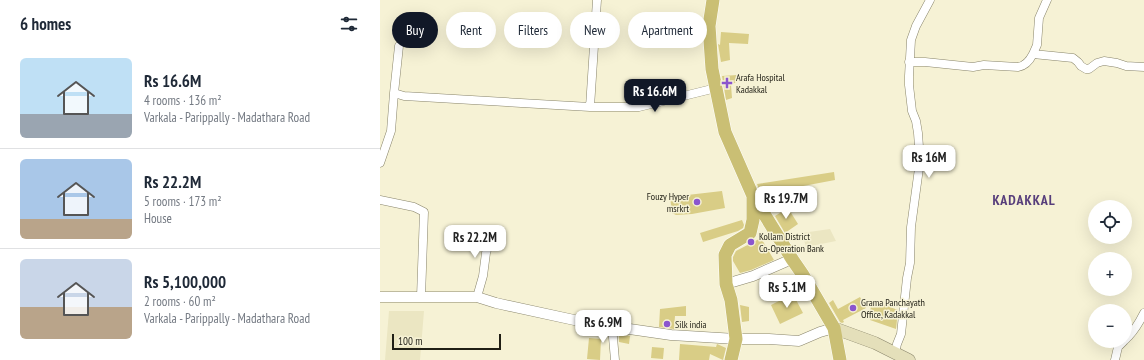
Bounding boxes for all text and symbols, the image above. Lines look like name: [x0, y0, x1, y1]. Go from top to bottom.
chip: Buy: [392, 12, 438, 48]
chip: Rent: [446, 12, 496, 48]
chip: Filters: [504, 12, 562, 48]
chip: New: [570, 12, 620, 48]
chip: Apartment: [628, 12, 707, 48]
text: 6 homes: [20, 13, 71, 35]
icon: filters: [338, 13, 360, 35]
text: Rs 16.6M: [144, 70, 201, 92]
place label: Arafa Hospital Kadakkal: [736, 71, 785, 96]
icon: home: [52, 74, 100, 122]
marker: Arafa Hospital Kadakkal: [721, 77, 733, 89]
pin: Rs 16.6M: [614, 79, 696, 113]
text: Rs 16.6M: [633, 83, 677, 100]
text: 4 rooms · 136 m²: [144, 92, 222, 109]
text: Varkala - Parippally - Madathara Road: [144, 109, 310, 126]
pin: Rs 16M: [896, 145, 962, 179]
text: Rs 16M: [912, 149, 946, 166]
text: Rs 22.2M: [144, 171, 201, 193]
icon: home: [52, 175, 100, 223]
pin: Rs 19.7M: [745, 186, 827, 220]
place label: Fouzy Hyper msrkrt: [647, 190, 689, 215]
text: Rs 19.7M: [764, 190, 808, 207]
district label: KADAKKAL: [992, 191, 1056, 209]
text: 5 rooms · 173 m²: [144, 193, 222, 210]
marker: Fouzy Hyper msrkrt: [692, 197, 702, 207]
map controls: [1088, 200, 1132, 348]
button: locate: [1088, 200, 1132, 244]
text: House: [144, 210, 172, 227]
pin: Rs 22.2M: [434, 225, 516, 259]
text: Rs 22.2M: [453, 229, 497, 246]
place label: Kollam District Co-Operation Bank: [759, 230, 824, 255]
marker: Kollam District Co-Operation Bank: [746, 237, 756, 247]
button: +: [1088, 252, 1132, 296]
text: Rs 5,100,000: [144, 271, 226, 293]
icon: home: [52, 275, 100, 323]
pin: Rs 5.1M: [750, 275, 824, 309]
text: Rs 5.1M: [768, 279, 806, 296]
text: 2 rooms · 60 m²: [144, 293, 216, 310]
place label: Grama Panchayath Office, Kadakkal: [861, 296, 925, 321]
marker: Grama Panchayath Office, Kadakkal: [848, 303, 858, 313]
button: −: [1088, 304, 1132, 348]
text: Varkala - Parippally - Madathara Road: [144, 310, 310, 327]
pin: Rs 6.9M: [566, 310, 640, 344]
text: Rs 6.9M: [584, 314, 622, 331]
place label: Silk india: [675, 318, 707, 331]
marker: Silk india: [662, 319, 672, 329]
scale bar: [392, 332, 501, 351]
text: 100 m: [398, 334, 422, 348]

